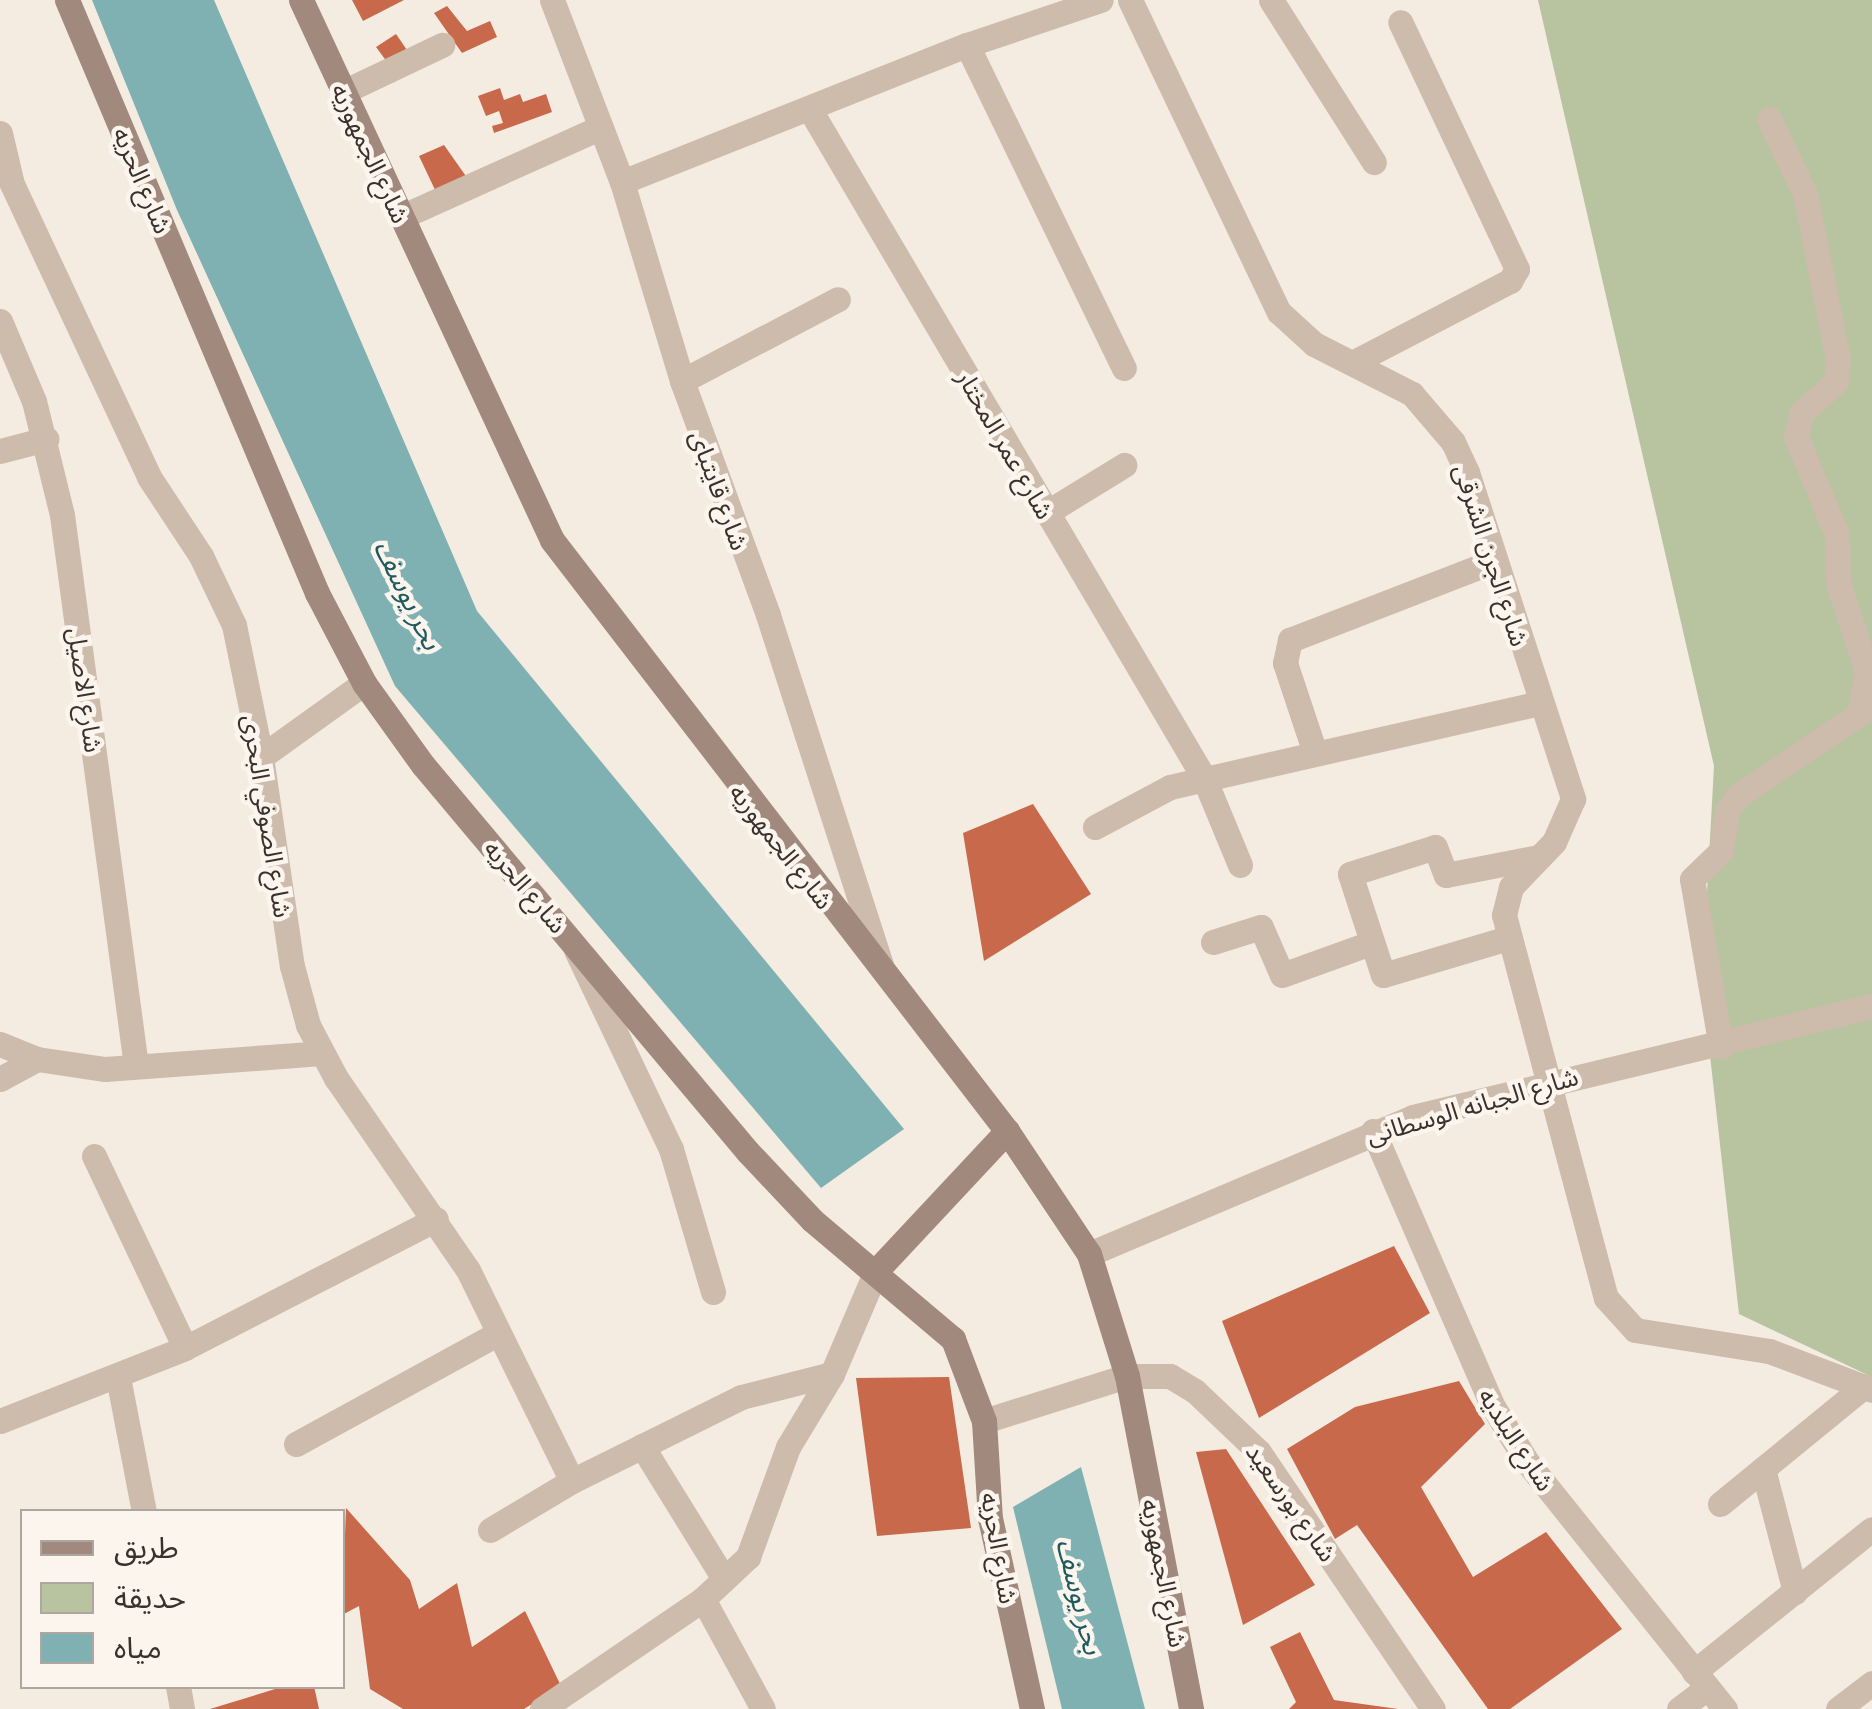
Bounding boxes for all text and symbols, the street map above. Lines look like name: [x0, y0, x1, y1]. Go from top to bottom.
street label: شارع الجمهوريه: [326, 78, 416, 228]
street label: شارع الحريه: [107, 122, 179, 238]
street label: شارع عمر المختار: [951, 364, 1061, 524]
street label: شارع قايتباى: [684, 426, 756, 554]
street label: شارع الجرن الشرقى: [1448, 460, 1536, 650]
water label: بحر يوسف: [368, 534, 450, 654]
street label: شارع الاصيل: [62, 626, 110, 754]
street label: شارع الصوفي البحرى: [237, 712, 299, 920]
street label: شارع الجمهوريه: [724, 777, 840, 915]
street label: شارع الحريه: [478, 833, 574, 939]
street label: شارع الجبانه الوسطانى: [1363, 1060, 1581, 1150]
street label: شارع البلديه: [1473, 1382, 1561, 1496]
street label: شارع بورسعيد: [1240, 1437, 1344, 1567]
street label: شارع الحريه: [975, 1490, 1025, 1606]
street label: شارع الجمهوريه: [1136, 1496, 1194, 1650]
legend: [20, 1509, 345, 1689]
text: طريق: [114, 1526, 179, 1567]
water label: بحر يوسف: [1050, 1535, 1112, 1657]
text: حديقة: [114, 1576, 186, 1617]
text: مياه: [114, 1626, 162, 1667]

